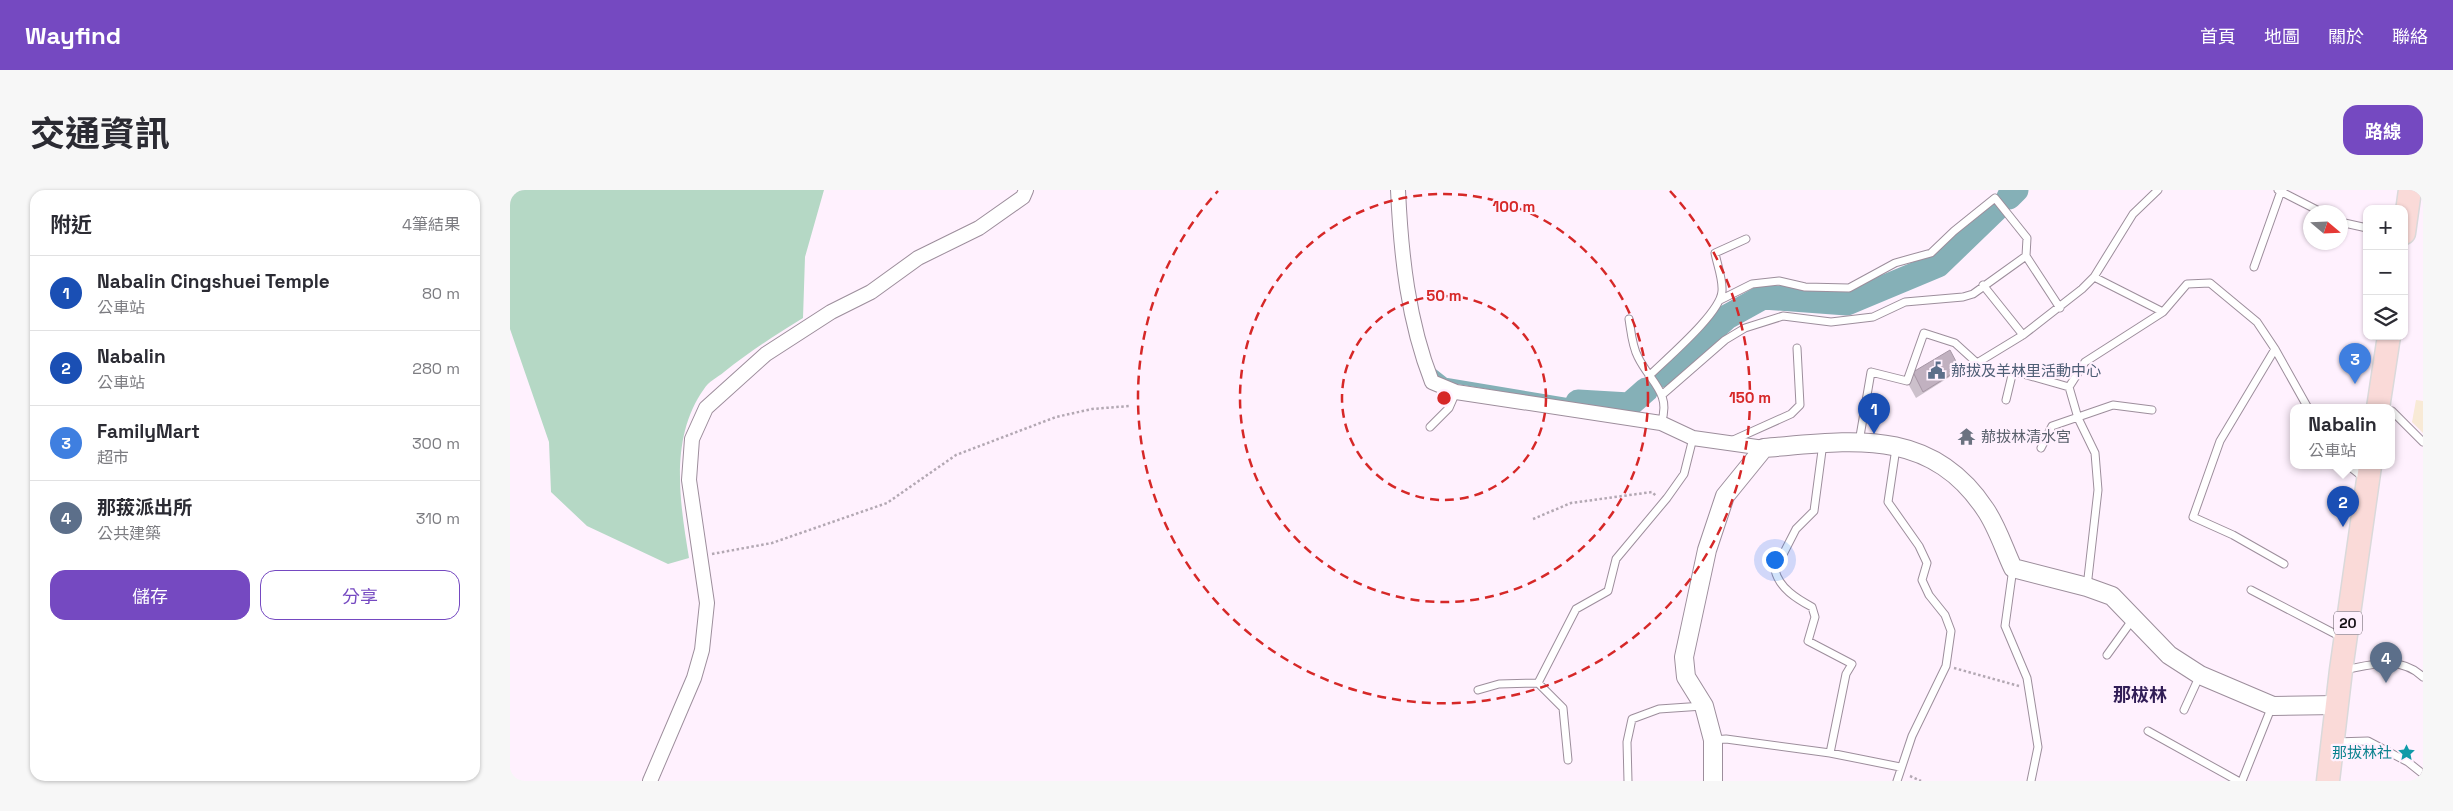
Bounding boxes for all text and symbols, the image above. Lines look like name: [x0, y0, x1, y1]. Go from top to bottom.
text: Wayfind: [25, 20, 121, 51]
text: 首頁: [2200, 25, 2236, 48]
text: 地圖: [2264, 25, 2300, 48]
text: 關於: [2328, 25, 2364, 48]
text: 聯絡: [2392, 25, 2428, 48]
button: 路線: [2343, 105, 2423, 155]
text: 交通資訊: [30, 112, 170, 156]
text: 100 m: [1493, 197, 1535, 216]
north arrow: [2303, 205, 2348, 250]
map controls: [2363, 205, 2408, 340]
button: +: [2363, 205, 2408, 250]
text: 附近: [50, 211, 92, 238]
text: 4筆結果: [402, 214, 460, 235]
button: −: [2363, 250, 2408, 295]
text: Nabalin Cingshuei Temple: [97, 269, 330, 294]
text: 1: [62, 283, 70, 304]
text: 80 m: [422, 283, 460, 304]
text: 50 m: [1426, 286, 1462, 305]
button: layers: [2363, 295, 2408, 340]
text: 公車站: [97, 297, 145, 318]
pin: 3: [2339, 343, 2371, 384]
text: Nabalin: [97, 344, 166, 369]
text: 2: [61, 358, 71, 379]
text: 280 m: [412, 358, 460, 379]
public building icon: 𦰡拔及羊林里活動中心: [1927, 360, 1947, 380]
place label: 𦰡拔及羊林里活動中心: [1951, 361, 2101, 380]
text: 公車站: [97, 372, 145, 393]
text: 150 m: [1729, 388, 1771, 407]
centre of rings: [1435, 389, 1453, 407]
pin: 1: [1858, 393, 1890, 434]
popup: [2290, 404, 2395, 469]
text: Nabalin: [2308, 412, 2377, 437]
text: FamilyMart: [97, 419, 200, 444]
temple icon: 𦰡拔林清水宮: [1957, 426, 1977, 446]
place label: 𦰡拔林清水宮: [1981, 427, 2071, 446]
text: 3: [61, 433, 71, 454]
text: 300 m: [412, 433, 460, 454]
text: 公車站: [2308, 440, 2356, 461]
text: 超市: [97, 447, 129, 468]
pin: 2: [2327, 486, 2359, 527]
text: 那菝派出所: [97, 495, 192, 520]
text: 4: [61, 508, 71, 529]
text: 310 m: [416, 508, 460, 529]
text: 公共建築: [97, 523, 161, 544]
your location: [1762, 547, 1788, 573]
button: 儲存: [50, 570, 250, 620]
button: 分享: [260, 570, 460, 620]
road number: 20: [2334, 612, 2362, 634]
pin: 4: [2370, 642, 2402, 683]
district label: 那柭林: [2113, 683, 2167, 706]
place icon: 那拔林社: [2396, 742, 2416, 762]
place label: 那拔林社: [2332, 743, 2392, 762]

